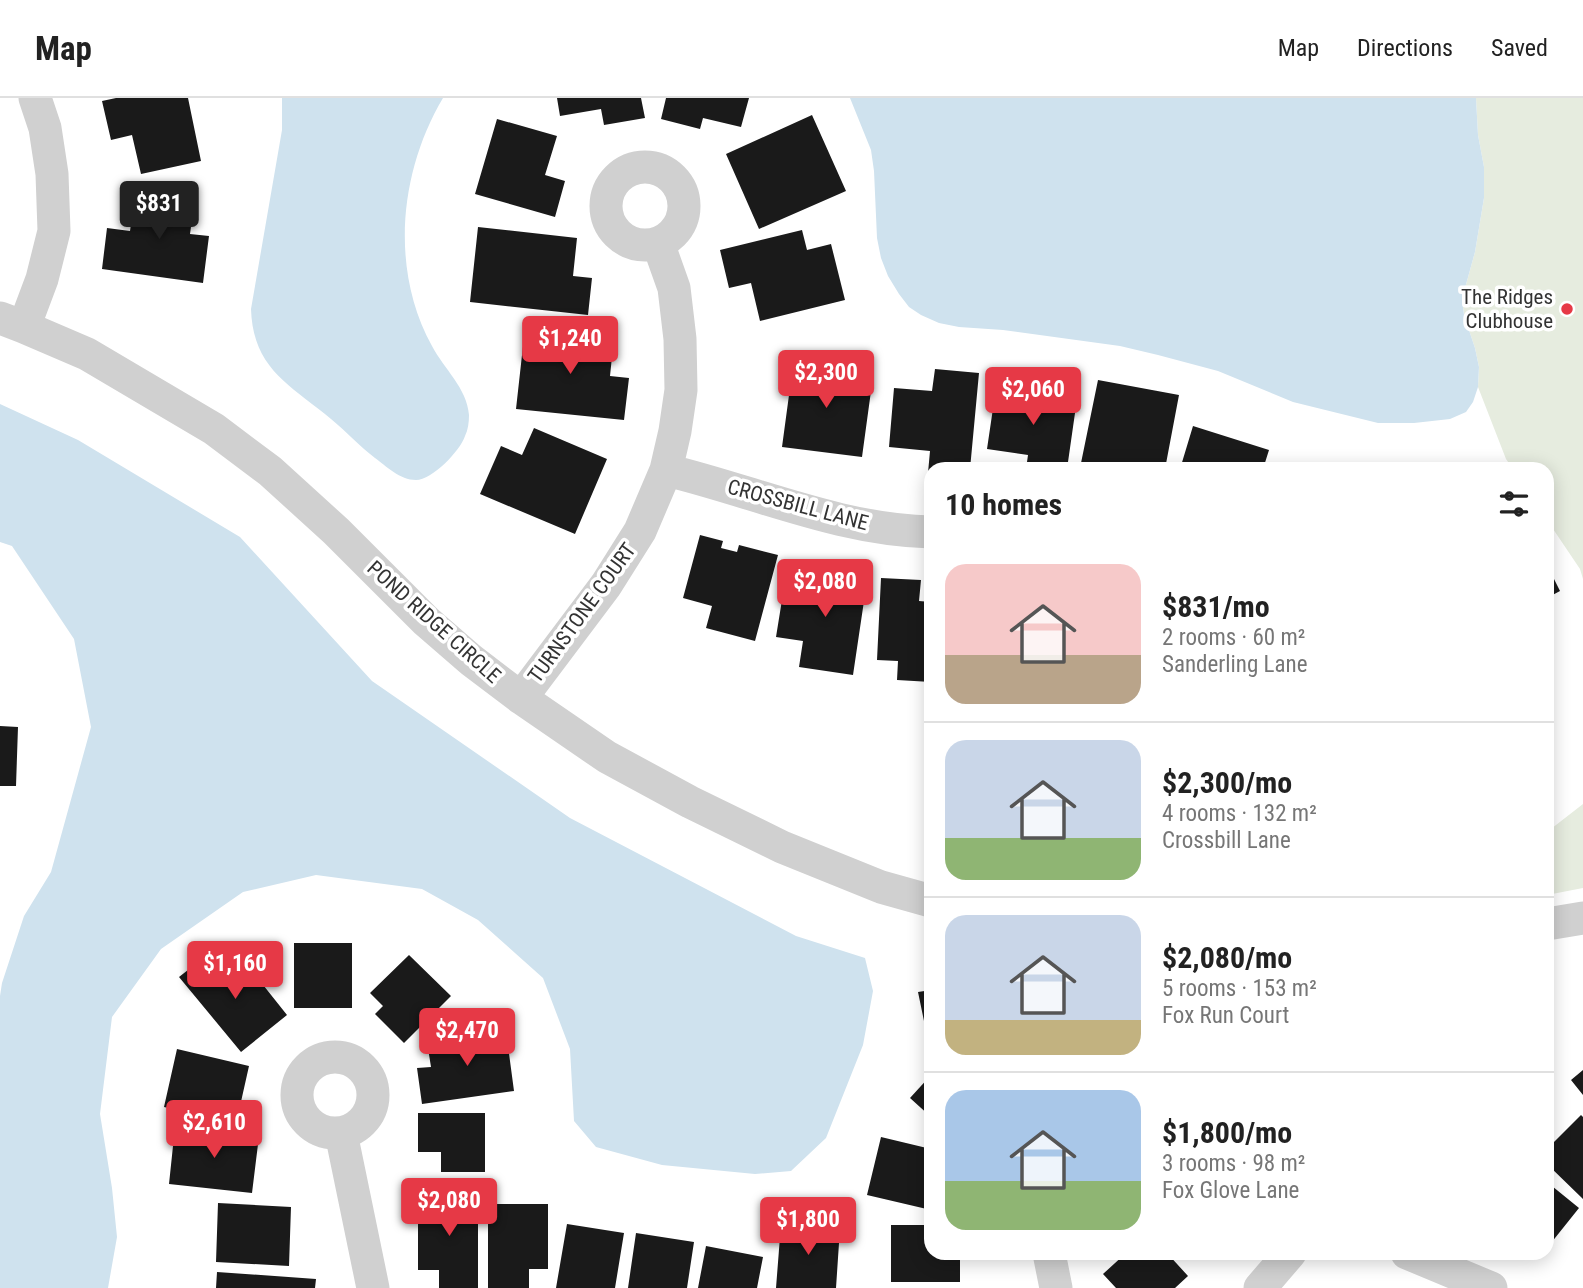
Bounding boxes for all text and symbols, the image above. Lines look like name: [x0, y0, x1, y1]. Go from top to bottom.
text: Map: [35, 29, 92, 68]
text: Map: [1278, 34, 1319, 62]
text: Directions: [1357, 34, 1453, 62]
text: Saved: [1491, 34, 1548, 62]
pin: $831: [118, 181, 200, 241]
text: $831: [136, 190, 182, 217]
place label: The Ridges Clubhouse: [1461, 285, 1553, 333]
marker: The Ridges Clubhouse: [1559, 301, 1575, 317]
pin: $1,240: [513, 316, 627, 376]
text: $1,240: [538, 325, 602, 352]
pin: $2,300: [769, 350, 883, 410]
text: $2,300: [794, 359, 858, 386]
pin: $2,060: [976, 368, 1090, 427]
text: $2,060: [1001, 376, 1065, 403]
street label: CROSSBILL LANE: [725, 475, 871, 535]
icon: filters: [1495, 485, 1533, 523]
text: 10 homes: [945, 487, 1062, 522]
street label: TURNSTONE COURT: [523, 538, 641, 688]
street label: POND RIDGE CIRCLE: [363, 556, 505, 688]
pin: $2,080: [768, 560, 882, 619]
text: $2,080: [793, 568, 857, 595]
text: $831/mo: [1162, 589, 1270, 624]
icon: home: [1001, 592, 1085, 676]
text: 2 rooms · 60 m²: [1162, 624, 1305, 651]
text: Sanderling Lane: [1162, 651, 1307, 678]
text: $2,300/mo: [1162, 765, 1292, 800]
icon: home: [1001, 768, 1085, 852]
text: 4 rooms · 132 m²: [1162, 800, 1317, 827]
text: Crossbill Lane: [1162, 827, 1291, 854]
text: $2,080/mo: [1162, 940, 1292, 975]
pin: $1,160: [178, 942, 292, 1001]
icon: home: [1001, 943, 1085, 1027]
text: $1,160: [203, 950, 267, 977]
text: 5 rooms · 153 m²: [1162, 975, 1317, 1002]
text: Fox Run Court: [1162, 1002, 1289, 1029]
pin: $2,470: [410, 1009, 524, 1068]
text: $2,470: [435, 1017, 499, 1044]
pin: $2,610: [157, 1100, 271, 1160]
text: $2,610: [182, 1109, 246, 1136]
text: $1,800/mo: [1162, 1115, 1292, 1150]
icon: home: [1001, 1118, 1085, 1202]
text: 3 rooms · 98 m²: [1162, 1150, 1305, 1177]
text: Fox Glove Lane: [1162, 1177, 1299, 1204]
pin: $2,080: [392, 1178, 506, 1238]
text: $2,080: [417, 1187, 481, 1214]
pin: $1,800: [751, 1198, 865, 1257]
text: $1,800: [776, 1206, 840, 1233]

